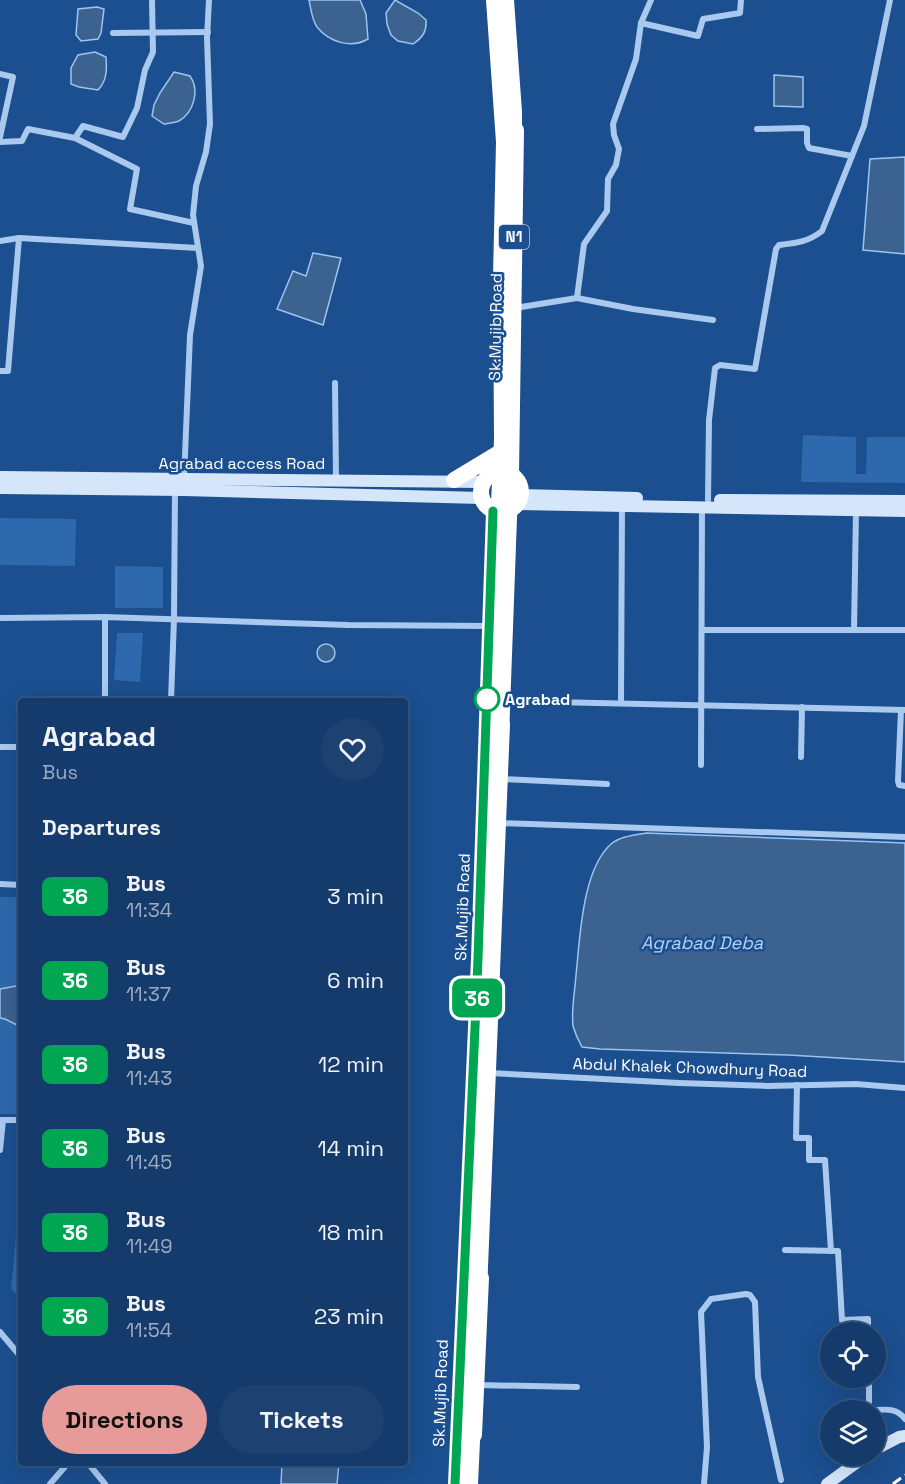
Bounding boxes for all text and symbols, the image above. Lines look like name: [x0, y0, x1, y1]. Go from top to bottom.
road number: N1: [499, 225, 529, 249]
street label: Sk.Mujib Road: [484, 273, 507, 381]
street label: Agrabad access Road: [159, 453, 325, 474]
marker: Agrabad: [474, 686, 500, 712]
place label: Agrabad: [505, 689, 570, 710]
text: Agrabad: [42, 718, 156, 754]
button: heart: [321, 718, 384, 781]
text: Bus: [42, 759, 78, 785]
text: Departures: [42, 813, 161, 841]
street label: Sk.Mujib Road: [450, 853, 475, 961]
text: Bus: [126, 869, 166, 897]
text: 3 min: [327, 882, 384, 910]
text: 36: [62, 883, 88, 910]
text: 11:34: [126, 897, 172, 923]
water label: Agrabad Deba: [641, 931, 764, 954]
text: Bus: [126, 953, 166, 981]
text: 6 min: [327, 966, 384, 994]
text: 36: [62, 967, 88, 994]
line badge: 36: [450, 978, 504, 1018]
text: 11:37: [126, 981, 171, 1007]
text: 36: [464, 985, 490, 1012]
text: Bus: [126, 1037, 166, 1065]
text: 12 min: [318, 1050, 384, 1078]
text: 36: [62, 1051, 88, 1078]
street label: Abdul Khalek Chowdhury Road: [572, 1053, 808, 1082]
text: 11:43: [126, 1065, 172, 1091]
text: Bus: [126, 1121, 166, 1149]
text: 14 min: [318, 1134, 384, 1162]
text: 36: [62, 1135, 88, 1162]
text: 11:45: [126, 1149, 172, 1175]
text: Bus: [126, 1205, 166, 1233]
text: 18 min: [318, 1218, 384, 1246]
text: 36: [62, 1219, 88, 1246]
text: 11:49: [126, 1233, 173, 1259]
text: Bus: [126, 1289, 166, 1317]
text: 23 min: [314, 1302, 384, 1330]
text: 36: [62, 1303, 88, 1330]
text: 11:54: [126, 1317, 172, 1343]
map controls: [820, 1322, 886, 1466]
button: locate: [820, 1322, 886, 1388]
street label: Sk.Mujib Road: [428, 1339, 453, 1447]
button: Directions: [42, 1385, 207, 1454]
button: Tickets: [219, 1385, 384, 1454]
button: layers: [820, 1400, 886, 1466]

